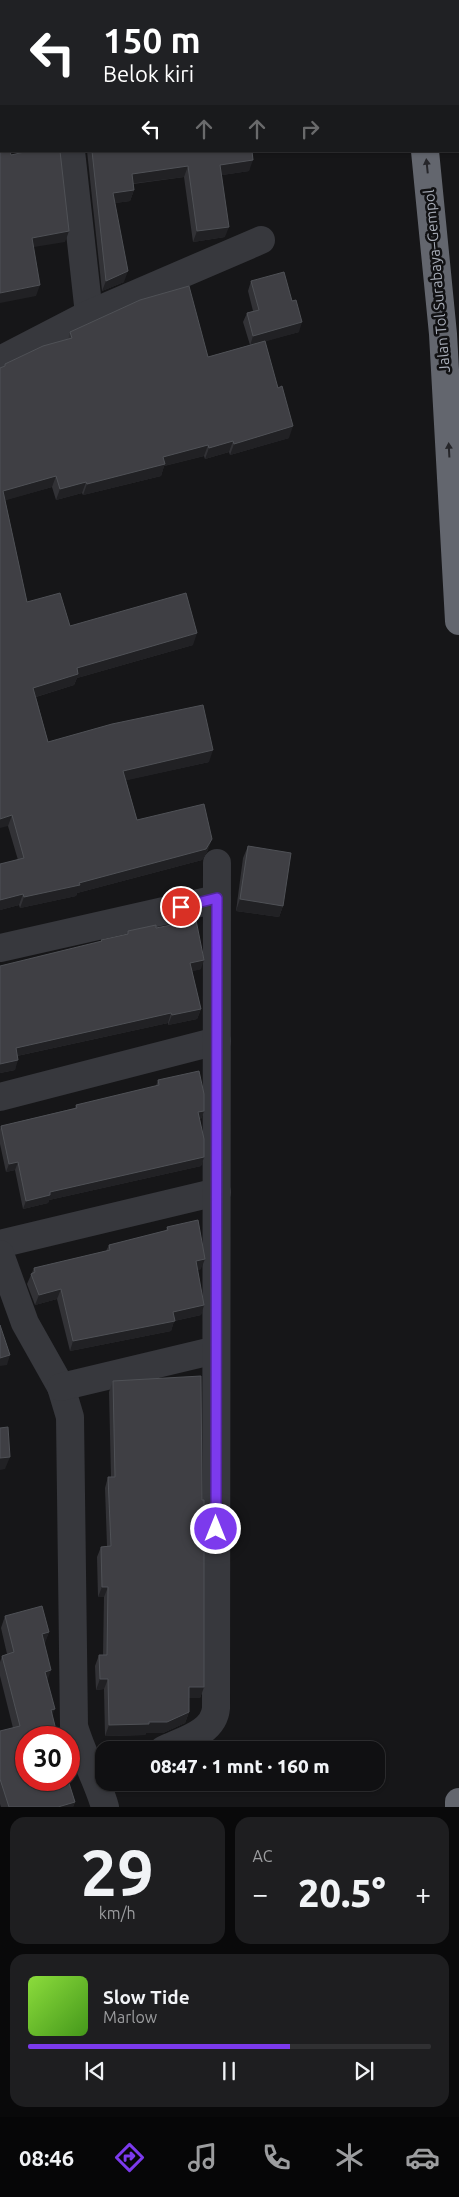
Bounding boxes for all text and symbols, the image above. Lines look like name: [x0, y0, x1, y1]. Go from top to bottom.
icon: left: [20, 20, 85, 85]
text: 150 m: [103, 20, 201, 60]
text: Belok kiri: [103, 61, 194, 86]
icon: left: [137, 115, 165, 143]
icon: ahead: [190, 115, 218, 143]
icon: ahead: [243, 115, 271, 143]
icon: right: [296, 115, 324, 143]
one-way arrow: [422, 157, 430, 173]
street label: Jalan Tol Surabaya–Gempol: [420, 189, 453, 373]
one-way arrow: [445, 441, 453, 457]
pin: [160, 886, 202, 928]
icon: arrive: [167, 893, 195, 921]
position arrow: [189, 1502, 241, 1554]
speed limit sign: 30: [15, 1726, 80, 1791]
text: 08:47 · 1 mnt · 160 m: [150, 1755, 330, 1777]
text: 29: [81, 1835, 154, 1908]
text: AC: [253, 1847, 273, 1865]
text: 20.5°: [298, 1872, 385, 1914]
text: −: [253, 1878, 268, 1909]
text: +: [415, 1878, 431, 1909]
text: km/h: [99, 1904, 136, 1922]
text: Slow Tide: [103, 1986, 190, 2008]
text: Marlow: [103, 2008, 157, 2026]
icon: previous: [81, 2057, 109, 2085]
icon: pause: [215, 2057, 243, 2085]
icon: next: [350, 2057, 378, 2085]
icon: directions: [112, 2140, 147, 2175]
icon: music: [185, 2140, 220, 2175]
icon: phone: [259, 2140, 294, 2175]
icon: climate: [332, 2140, 367, 2175]
icon: car: [405, 2140, 440, 2175]
text: 08:46: [19, 2145, 74, 2170]

